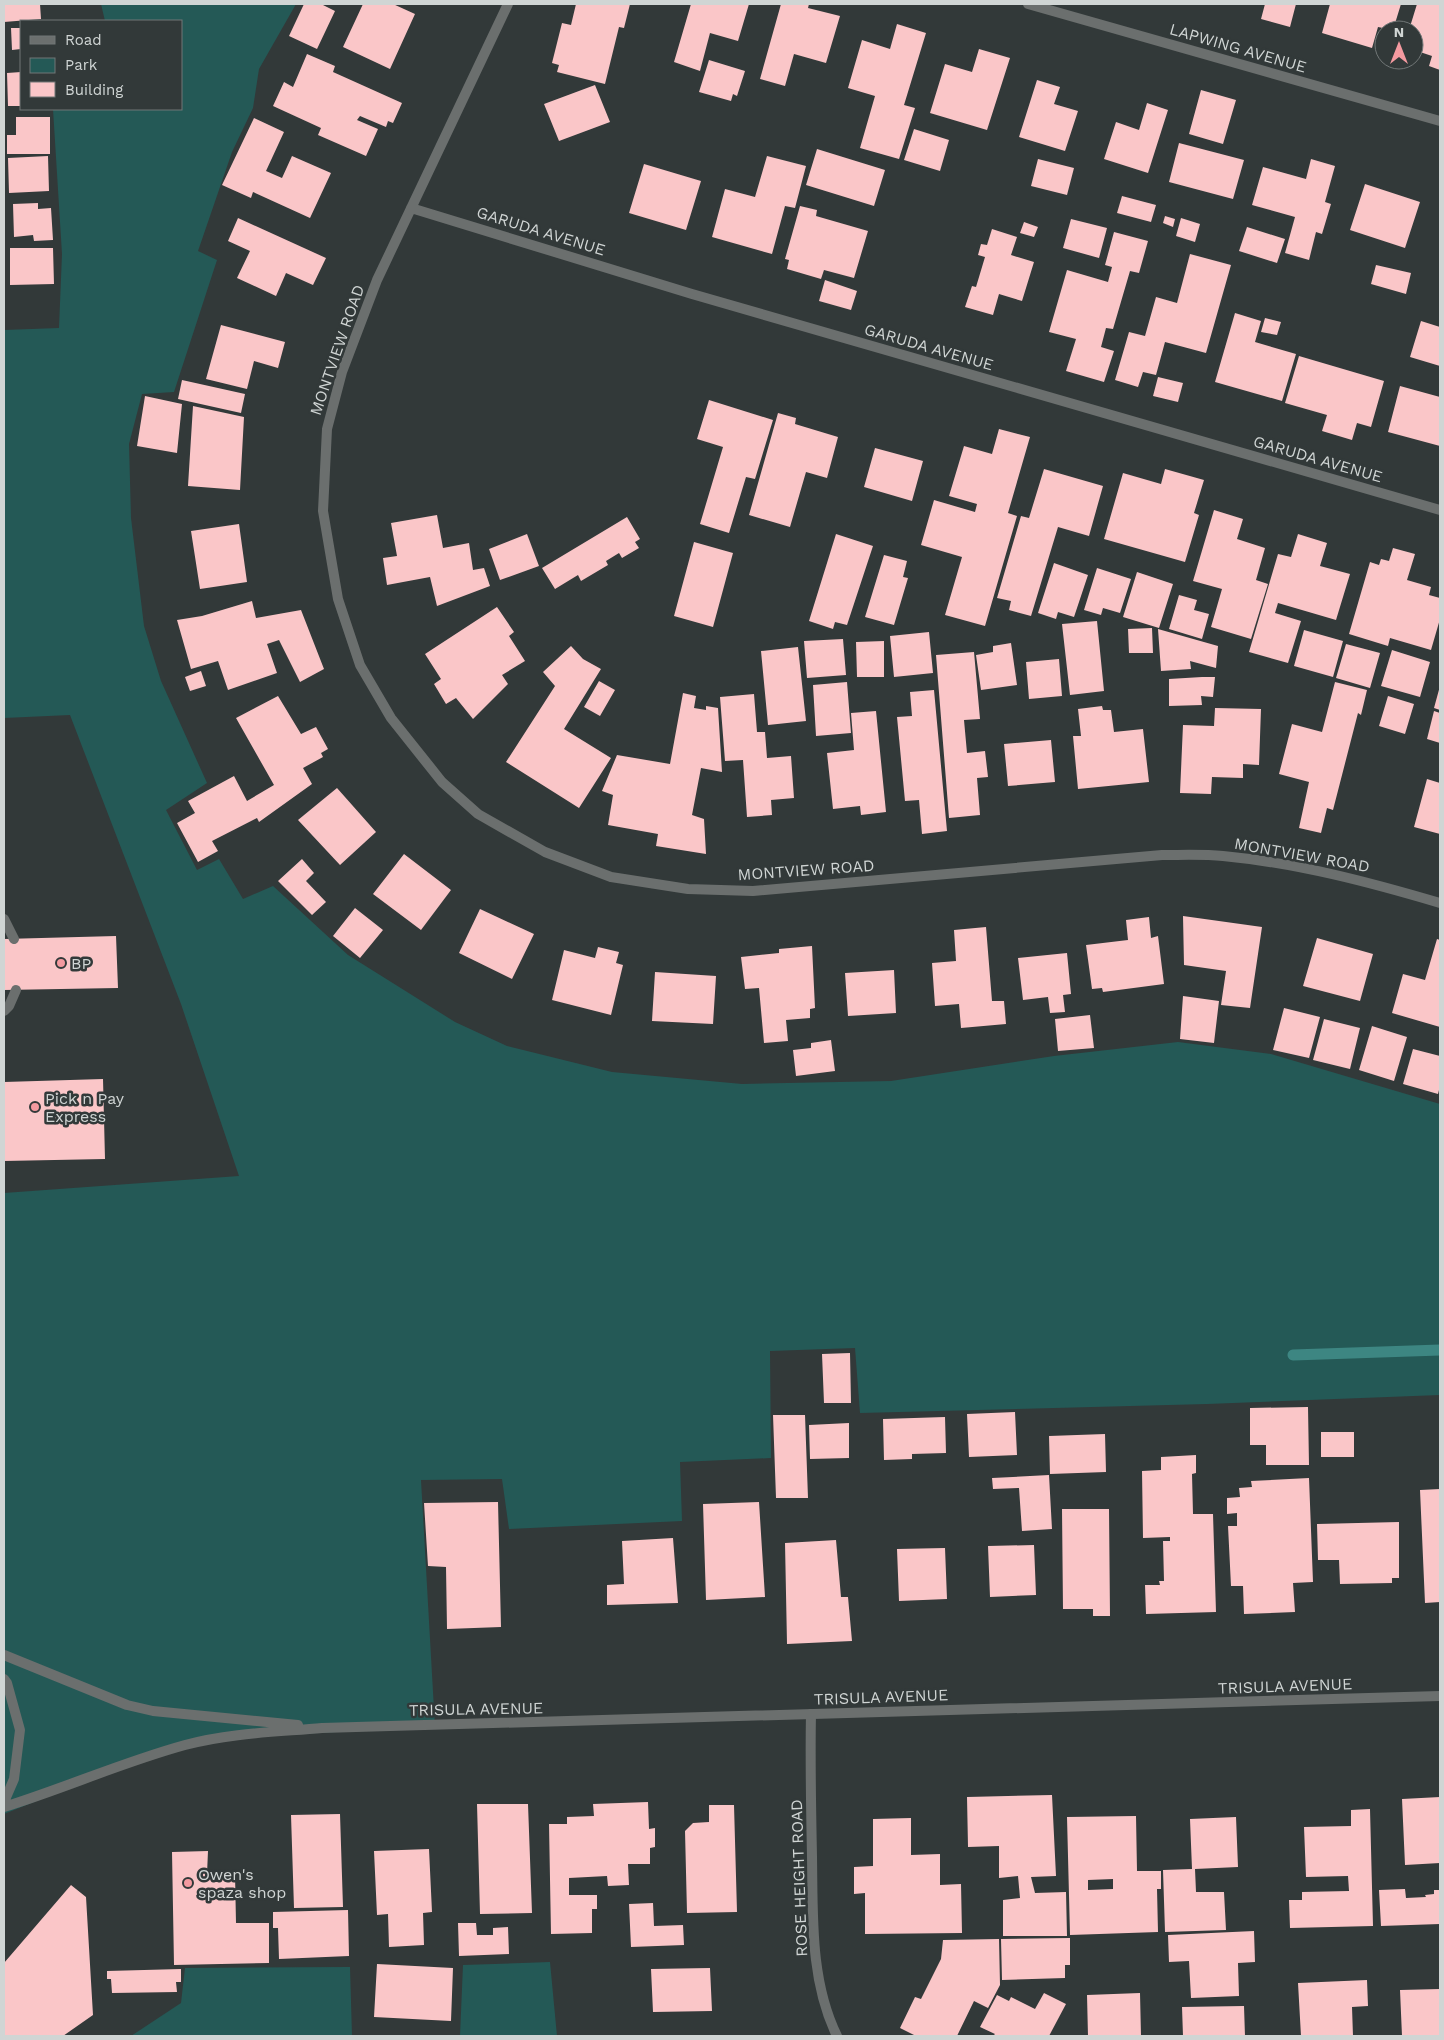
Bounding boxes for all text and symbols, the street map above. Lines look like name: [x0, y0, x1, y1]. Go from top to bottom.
street label: LAPWING AVENUE: [1167, 19, 1309, 77]
legend: [20, 20, 182, 110]
north arrow: [1374, 20, 1424, 70]
text: N: [1394, 24, 1404, 40]
text: Road: [65, 31, 102, 49]
text: Park: [65, 56, 98, 74]
text: Building: [65, 81, 123, 99]
street label: GARUDA AVENUE: [474, 202, 608, 260]
street label: MONTVIEW ROAD: [306, 282, 368, 418]
street label: GARUDA AVENUE: [862, 319, 996, 375]
street label: GARUDA AVENUE: [1251, 431, 1385, 487]
street label: MONTVIEW ROAD: [1233, 834, 1371, 876]
street label: MONTVIEW ROAD: [737, 856, 875, 884]
place label: BP: [71, 954, 91, 973]
marker: BP: [55, 957, 67, 969]
place label: Pick n Pay Express: [45, 1089, 125, 1126]
marker: Pick n Pay Express: [29, 1101, 41, 1113]
street label: TRISULA AVENUE: [1218, 1674, 1352, 1698]
street label: TRISULA AVENUE: [814, 1685, 948, 1709]
street label: TRISULA AVENUE: [409, 1698, 543, 1720]
street label: ROSE HEIGHT ROAD: [787, 1799, 811, 1957]
place label: Owen's spaza shop: [198, 1865, 286, 1902]
marker: Owen's spaza shop: [182, 1877, 194, 1889]

